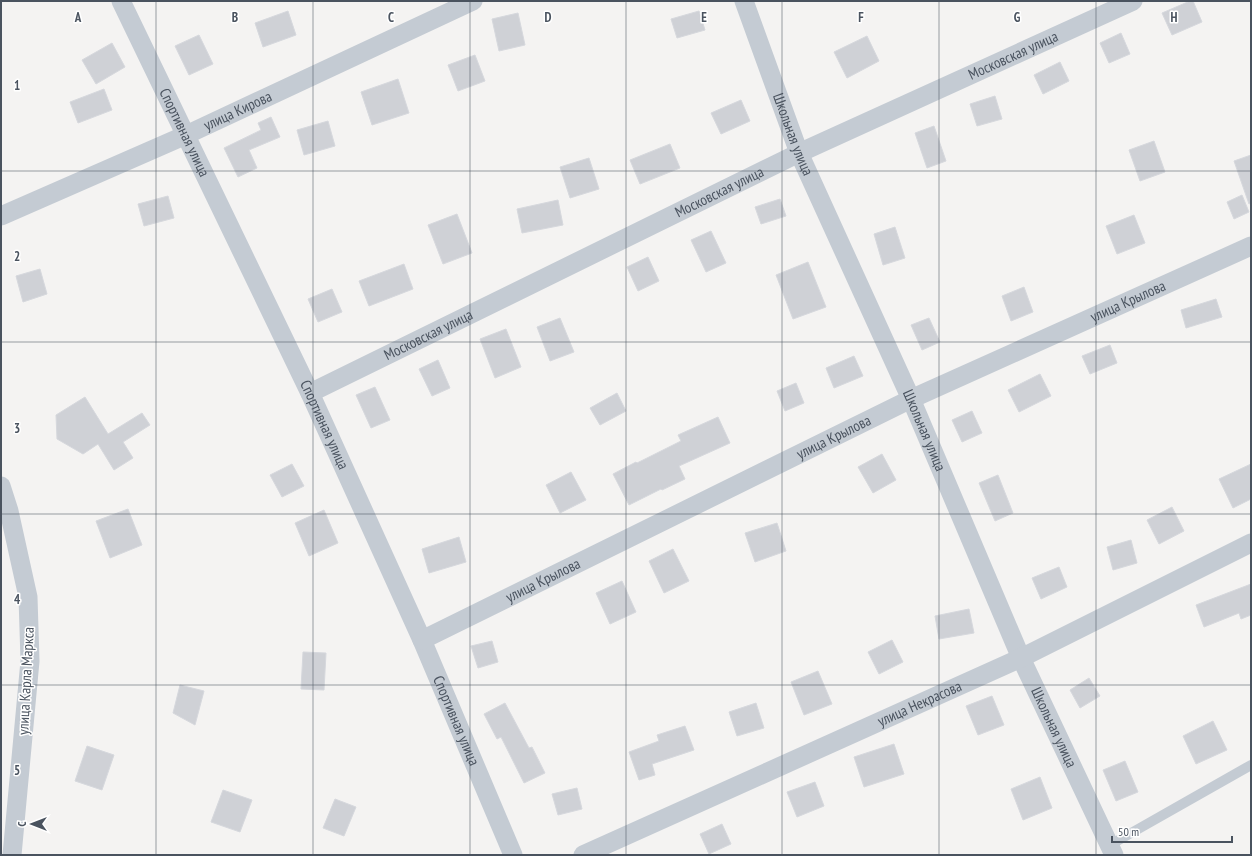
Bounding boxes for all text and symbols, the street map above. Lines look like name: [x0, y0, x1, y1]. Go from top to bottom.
text: A: [74, 9, 82, 26]
text: B: [232, 9, 238, 26]
text: C: [388, 9, 394, 26]
text: D: [545, 9, 552, 26]
text: E: [701, 9, 707, 26]
text: F: [858, 9, 864, 26]
text: G: [1014, 9, 1021, 26]
text: H: [1171, 9, 1178, 26]
street label: Московская улица: [965, 26, 1061, 84]
text: 1: [14, 77, 20, 94]
street label: Спортивная улица: [155, 85, 214, 180]
street label: улица Кирова: [200, 86, 275, 134]
street label: Школьная улица: [769, 90, 818, 178]
street label: Московская улица: [672, 162, 767, 221]
text: 2: [14, 248, 20, 265]
street label: улица Крылова: [1087, 276, 1168, 326]
street label: Московская улица: [381, 305, 476, 364]
street label: Спортивная улица: [296, 377, 353, 472]
street label: Школьная улица: [899, 386, 950, 474]
street label: улица Крылова: [793, 410, 874, 463]
text: 3: [14, 420, 20, 437]
street label: улица Крылова: [502, 554, 583, 606]
text: 4: [14, 591, 21, 608]
street label: улица Карла Маркса: [13, 626, 38, 736]
street label: Спортивная улица: [429, 673, 484, 768]
street label: улица Некрасова: [874, 676, 964, 730]
street label: Школьная улица: [1027, 684, 1081, 770]
text: 5: [14, 762, 20, 779]
north arrow: [12, 804, 52, 844]
scale bar: [1112, 818, 1232, 844]
text: С: [15, 821, 29, 827]
text: 50 m: [1118, 824, 1139, 839]

